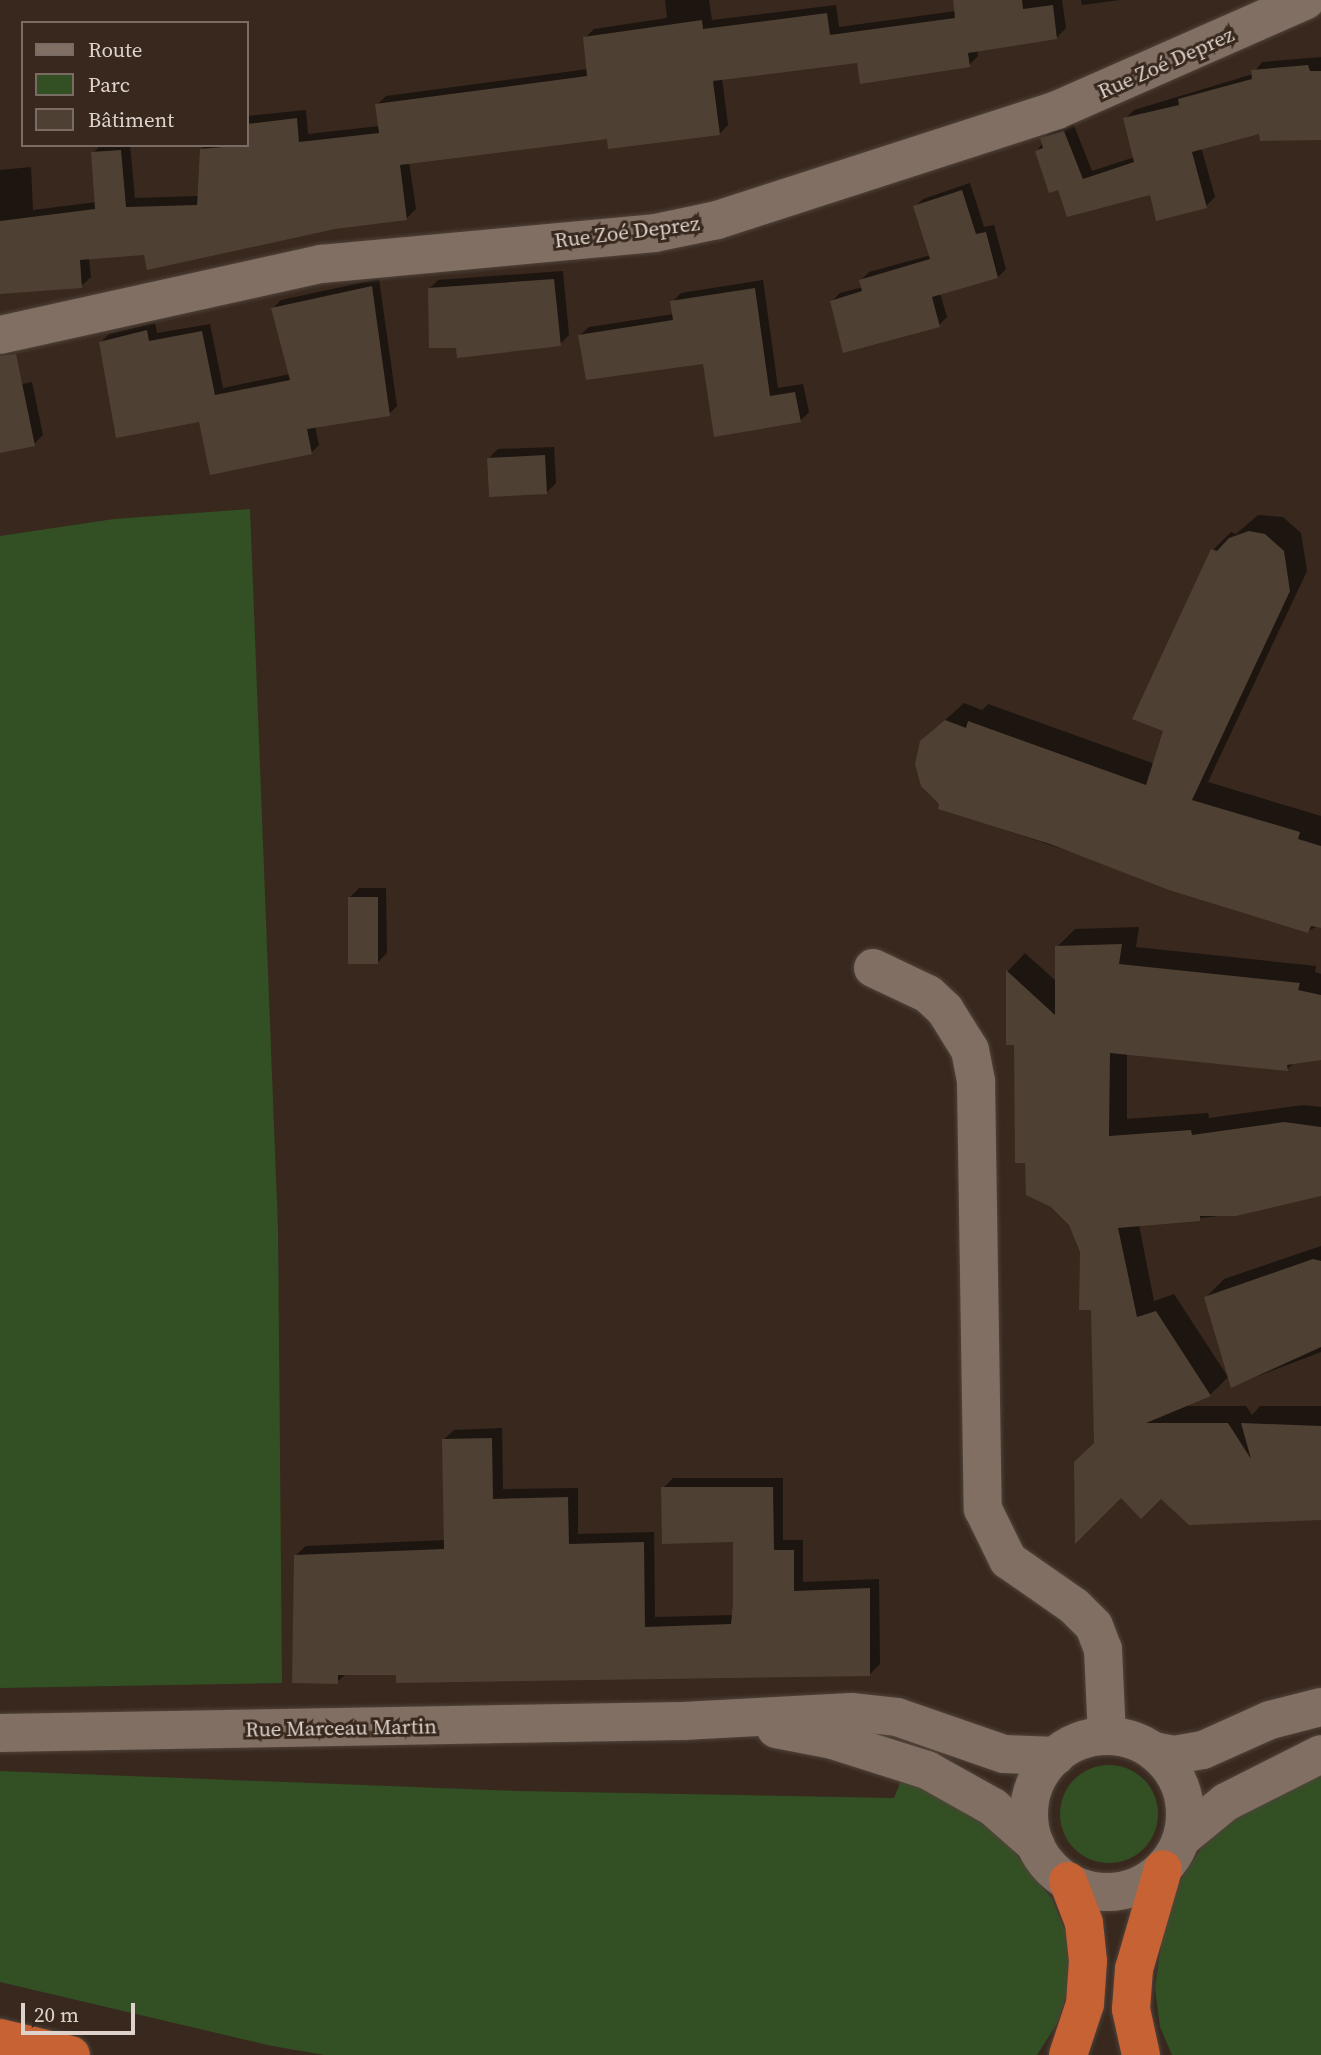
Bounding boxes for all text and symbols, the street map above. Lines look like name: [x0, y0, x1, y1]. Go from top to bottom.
legend: [21, 21, 248, 147]
street label: Rue Zoé Deprez: [1094, 22, 1238, 104]
text: Route: [88, 35, 143, 64]
text: Parc: [88, 70, 130, 99]
text: Bâtiment: [88, 105, 174, 134]
street label: Rue Zoé Deprez: [553, 211, 701, 253]
street label: Rue Marceau Martin: [245, 1714, 437, 1742]
scale bar: [24, 1988, 138, 2032]
text: 20 m: [34, 2000, 79, 2029]

